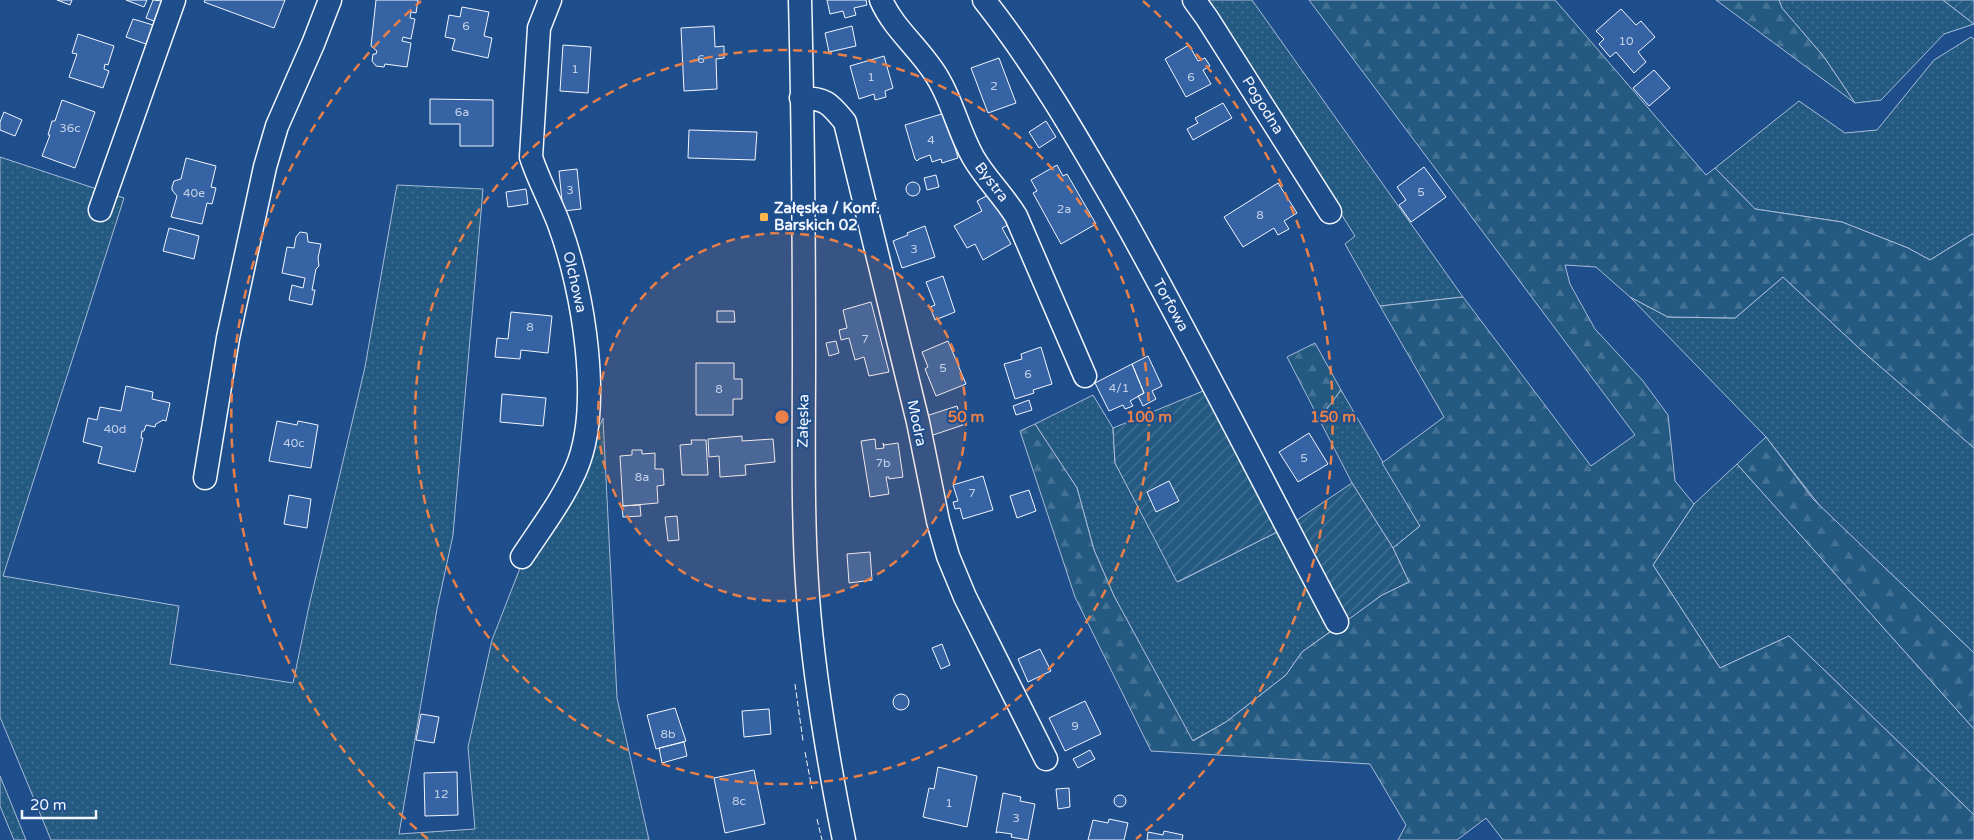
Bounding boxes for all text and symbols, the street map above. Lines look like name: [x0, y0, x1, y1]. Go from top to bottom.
house number: 6: [462, 19, 470, 33]
house number: 10: [1618, 34, 1634, 48]
house number: 6: [697, 52, 705, 66]
house number: 1: [571, 62, 579, 76]
house number: 1: [867, 70, 875, 84]
house number: 6: [1187, 70, 1195, 84]
street label: Pogodna: [1238, 73, 1288, 137]
house number: 2: [990, 79, 998, 93]
house number: 6a: [455, 105, 469, 119]
house number: 36c: [59, 121, 81, 135]
house number: 4: [927, 133, 935, 147]
street label: Bystra: [971, 158, 1013, 206]
house number: 3: [566, 183, 574, 197]
house number: 5: [1417, 185, 1425, 199]
house number: 40e: [183, 186, 205, 200]
place label: Załęska / Konf. Barskich 02: [774, 199, 880, 234]
house number: 2a: [1057, 202, 1071, 216]
house number: 8: [1256, 208, 1264, 222]
marker: Załęska / Konf. Barskich 02: [758, 211, 770, 223]
house number: 3: [910, 242, 918, 256]
street label: Olchowa: [559, 250, 591, 314]
street label: Torfowa: [1149, 275, 1193, 335]
house number: 8: [526, 320, 534, 334]
house number: 7: [861, 332, 869, 346]
house number: 5: [939, 361, 947, 375]
house number: 6: [1024, 367, 1032, 381]
house number: 4/1: [1109, 381, 1129, 395]
house number: 8: [715, 382, 723, 396]
street label: Załęska: [794, 394, 812, 448]
street label: Modra: [903, 398, 931, 448]
centre of rings: [773, 408, 791, 426]
text: 50 m: [948, 408, 984, 426]
text: 100 m: [1126, 408, 1172, 426]
text: 150 m: [1310, 408, 1356, 426]
house number: 40d: [104, 422, 126, 436]
house number: 40c: [283, 436, 305, 450]
house number: 5: [1300, 451, 1308, 465]
house number: 7b: [875, 456, 891, 470]
house number: 8a: [635, 470, 649, 484]
house number: 7: [968, 486, 976, 500]
house number: 9: [1071, 719, 1079, 733]
house number: 8b: [660, 727, 676, 741]
house number: 12: [433, 787, 449, 801]
scale bar: [22, 788, 96, 820]
house number: 8c: [732, 794, 746, 808]
text: 20 m: [30, 796, 67, 814]
house number: 1: [945, 796, 953, 810]
house number: 3: [1012, 811, 1020, 825]

